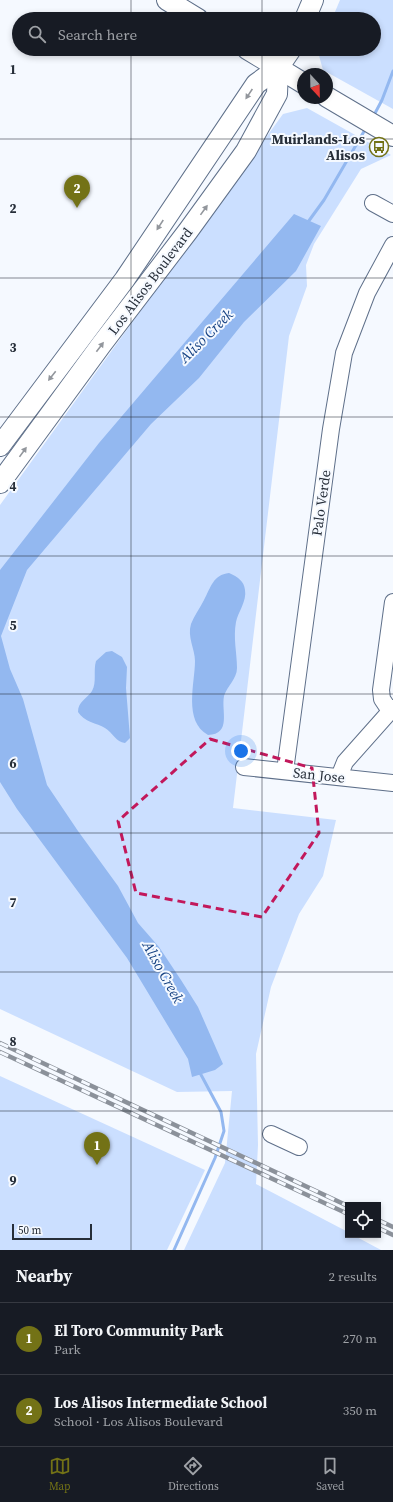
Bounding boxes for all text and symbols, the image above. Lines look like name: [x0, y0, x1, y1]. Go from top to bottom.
search box: [12, 12, 381, 56]
icon: search: [26, 23, 48, 45]
text: Search here: [58, 24, 137, 45]
text: 1: [9, 61, 17, 78]
north arrow: [297, 68, 333, 104]
one-way arrow: [245, 89, 253, 99]
place label: Muirlands-Los Alisos: [272, 129, 366, 165]
bus stop icon: Muirlands-Los Alisos: [368, 136, 390, 158]
pin: 2: [64, 175, 90, 208]
text: 2: [9, 200, 17, 217]
one-way arrow: [200, 204, 208, 215]
one-way arrow: [156, 220, 164, 230]
street label: Los Alisos Boulevard: [103, 223, 197, 339]
water label: Aliso Creek: [173, 303, 238, 368]
text: 3: [9, 339, 17, 356]
one-way arrow: [95, 341, 104, 352]
one-way arrow: [48, 371, 57, 382]
one-way arrow: [19, 446, 27, 457]
street label: Palo Verde: [306, 469, 336, 537]
text: 4: [9, 478, 17, 495]
text: 5: [9, 617, 17, 634]
your location: [231, 741, 251, 761]
text: 6: [9, 755, 17, 772]
street label: San Jose: [292, 762, 346, 788]
text: 7: [9, 894, 17, 911]
water label: Aliso Creek: [137, 936, 190, 1008]
text: 8: [9, 1033, 17, 1050]
pin: 1: [84, 1132, 110, 1165]
text: 9: [9, 1172, 17, 1189]
map controls: [345, 1202, 381, 1238]
button: locate: [345, 1202, 381, 1238]
scale bar: [12, 1222, 92, 1241]
text: 50 m: [18, 1223, 41, 1238]
text: Nearby: [16, 1264, 72, 1288]
text: 2 results: [329, 1268, 377, 1285]
text: El Toro Community Park: [54, 1320, 223, 1341]
text: 1: [25, 1330, 33, 1347]
text: 270 m: [343, 1330, 377, 1347]
text: Park: [54, 1341, 81, 1358]
text: Los Alisos Intermediate School: [54, 1392, 267, 1413]
text: 2: [25, 1402, 33, 1419]
text: 350 m: [343, 1402, 377, 1419]
text: School · Los Alisos Boulevard: [54, 1413, 223, 1430]
tab: Map: [49, 1455, 71, 1494]
tab: Directions: [168, 1455, 219, 1494]
tab: Saved: [316, 1455, 344, 1494]

